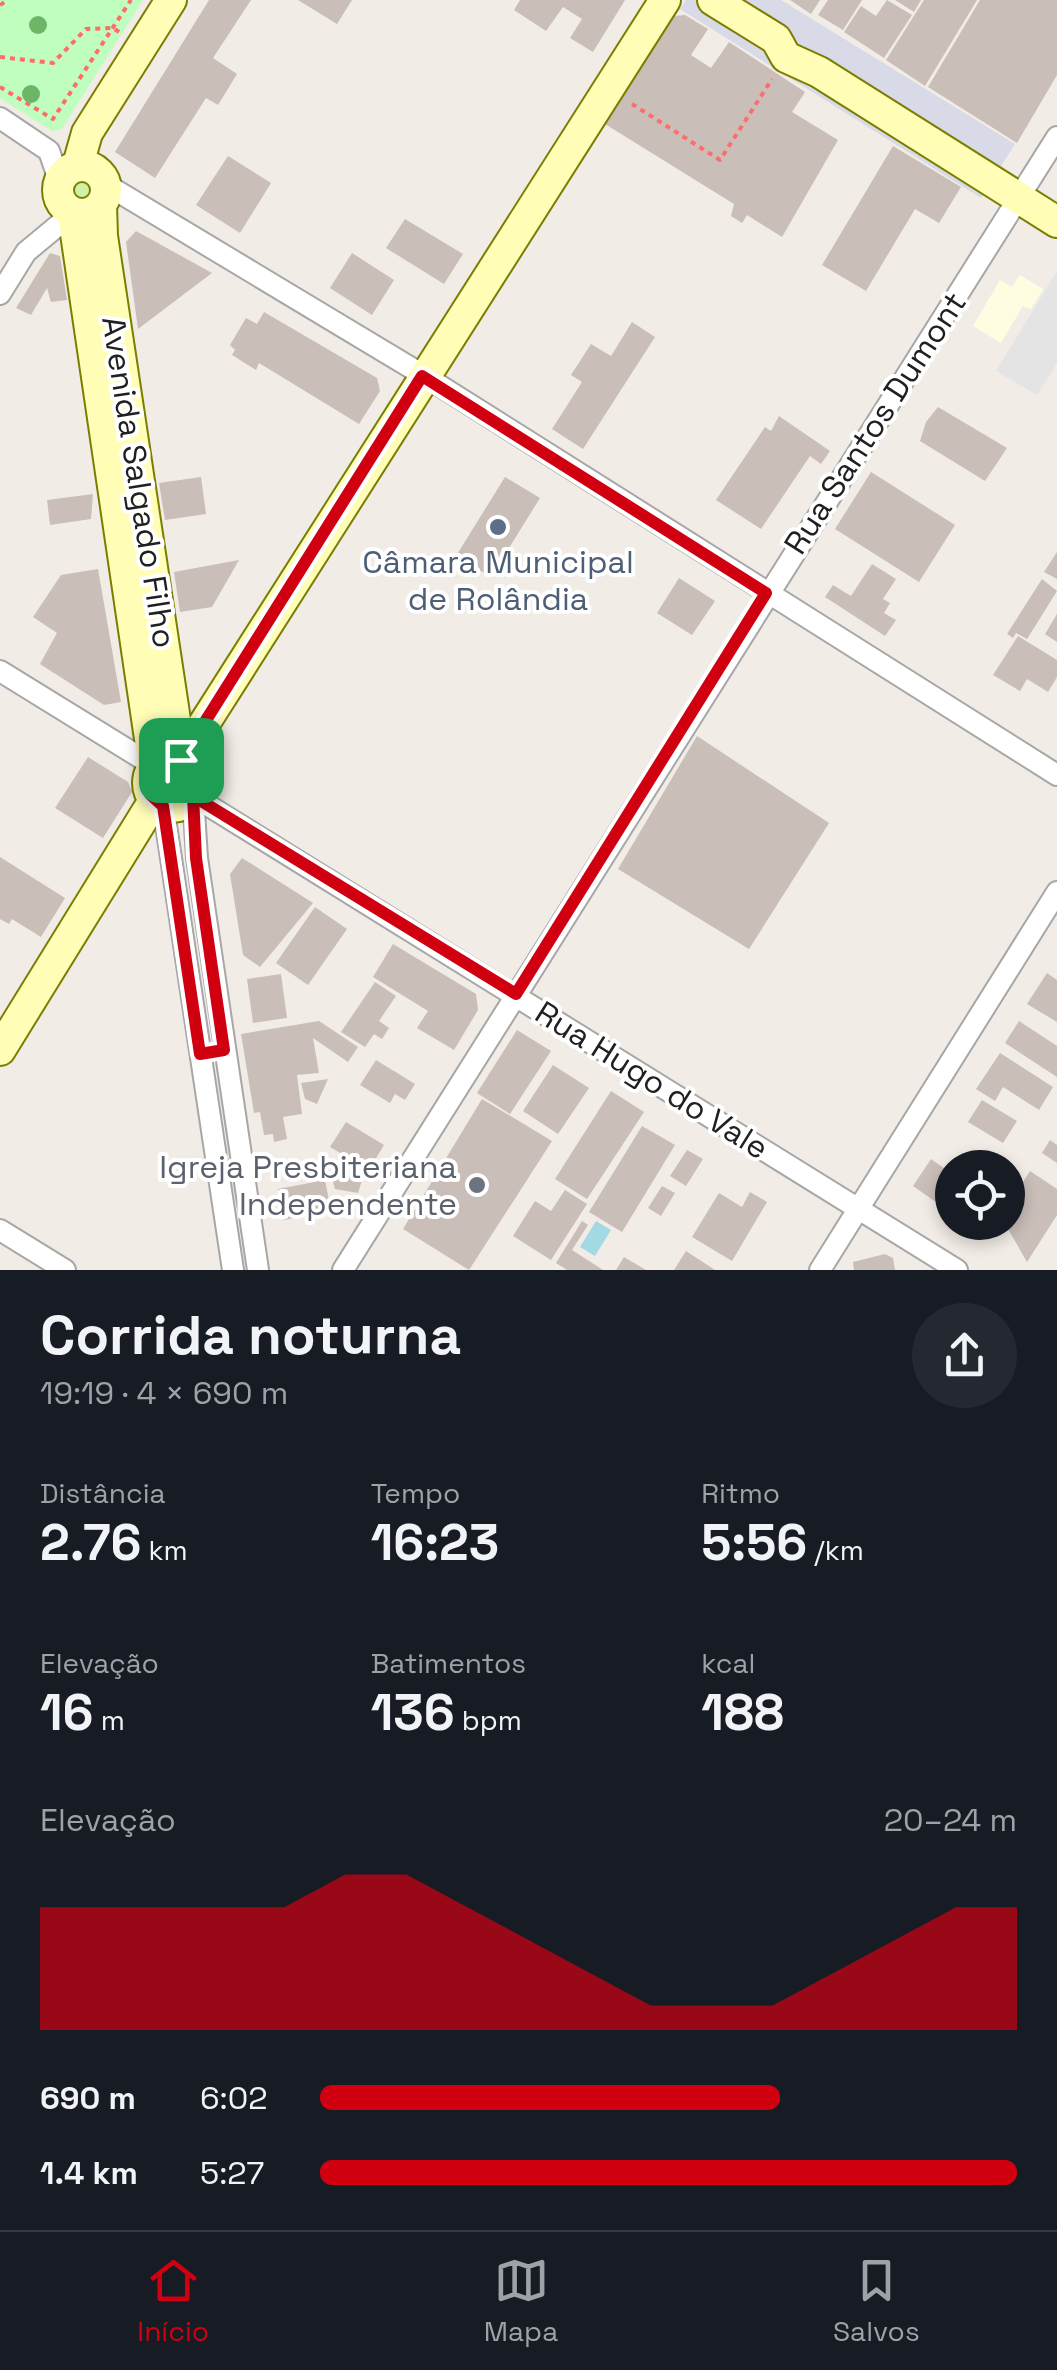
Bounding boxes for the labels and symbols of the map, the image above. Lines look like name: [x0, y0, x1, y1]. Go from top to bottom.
street label: Rua Santos Dumont: [775, 284, 975, 562]
street label: Avenida Salgado Filho: [93, 313, 185, 651]
marker: Câmara Municipal de Rolândia: [487, 516, 509, 538]
place label: Câmara Municipal de Rolândia: [362, 542, 634, 619]
pin: [139, 718, 224, 803]
street label: Rua Hugo do Vale: [528, 992, 776, 1168]
place label: Igreja Presbiteriana Independente: [159, 1147, 457, 1224]
marker: Igreja Presbiteriana Independente: [466, 1174, 488, 1196]

